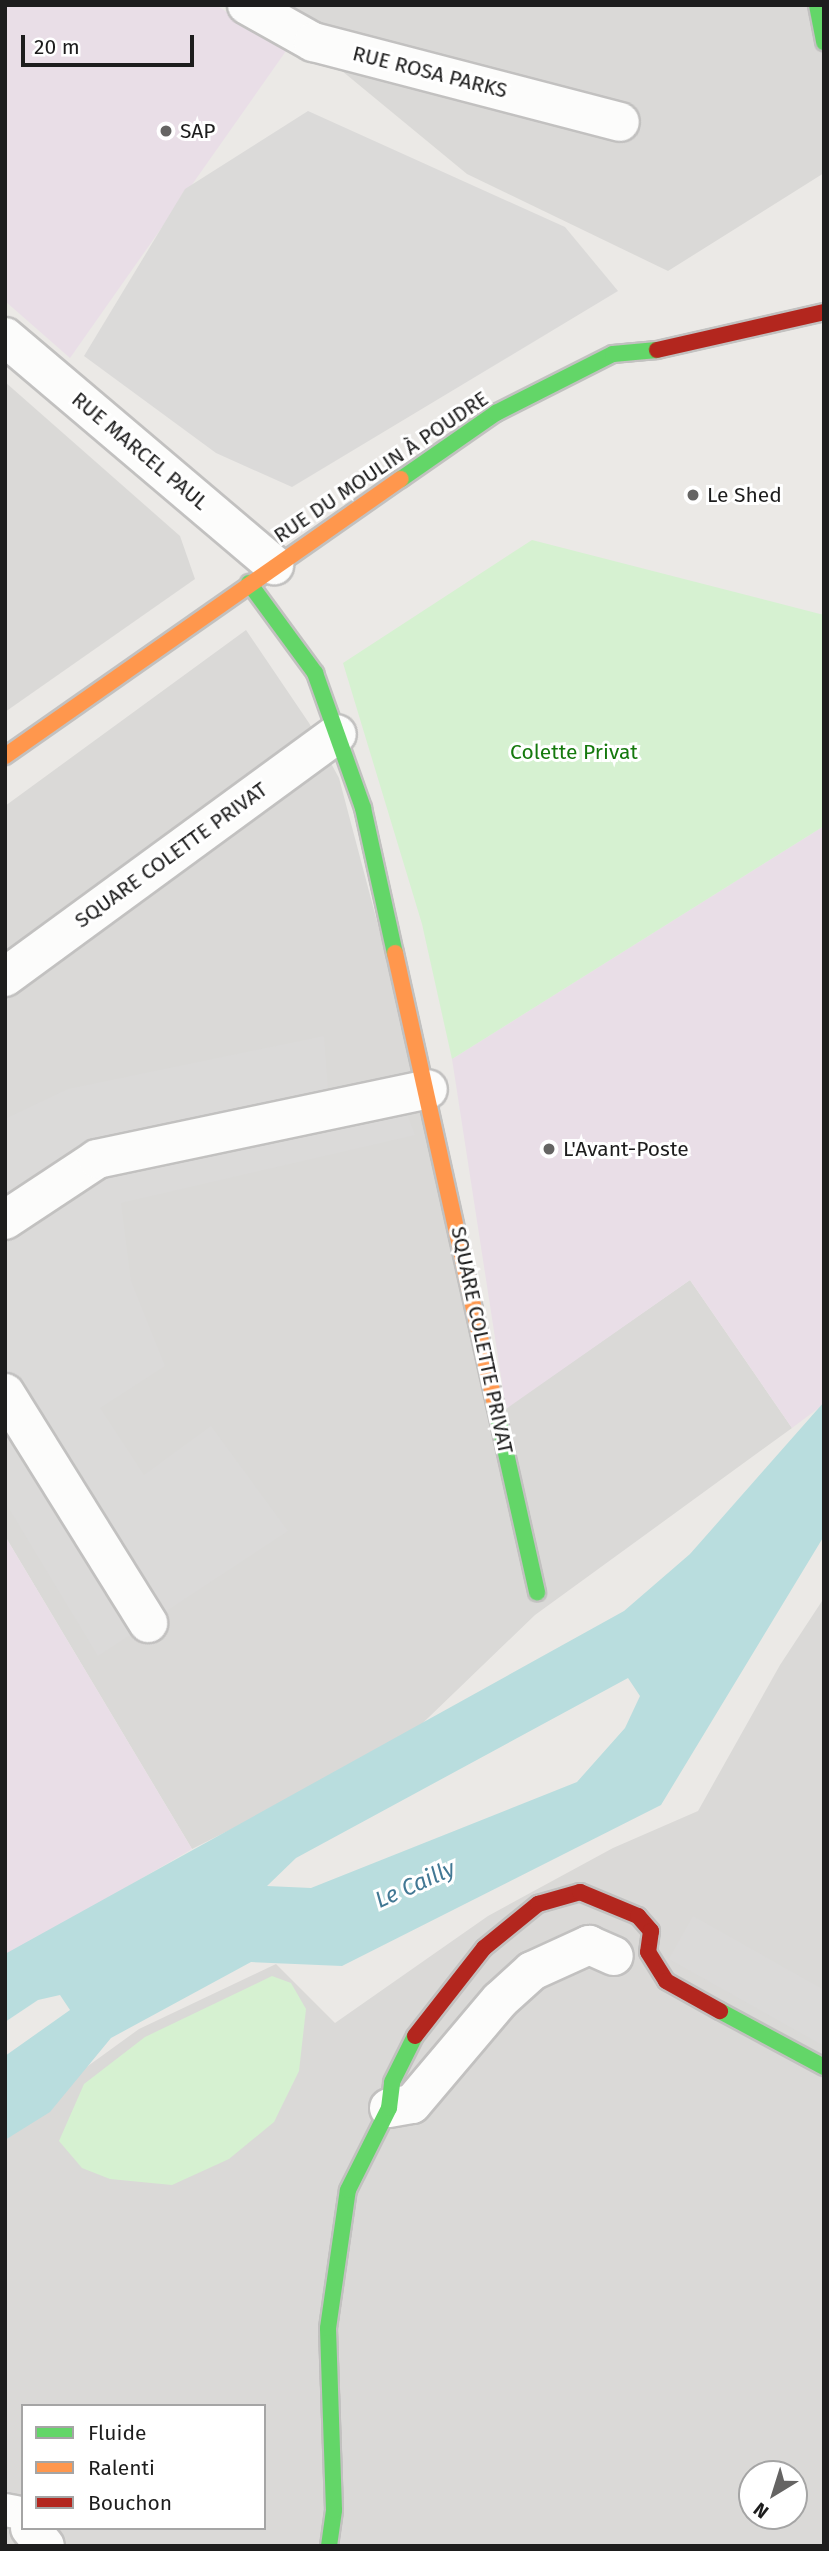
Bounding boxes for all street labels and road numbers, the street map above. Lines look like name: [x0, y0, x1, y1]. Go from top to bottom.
street label: RUE ROSA PARKS: [350, 41, 510, 103]
street label: RUE DU MOULIN À POUDRE: [269, 386, 493, 548]
street label: RUE MARCEL PAUL: [67, 387, 213, 515]
street label: SQUARE COLETTE PRIVAT: [70, 777, 272, 933]
street label: SQUARE COLETTE PRIVAT: [446, 1224, 518, 1456]

